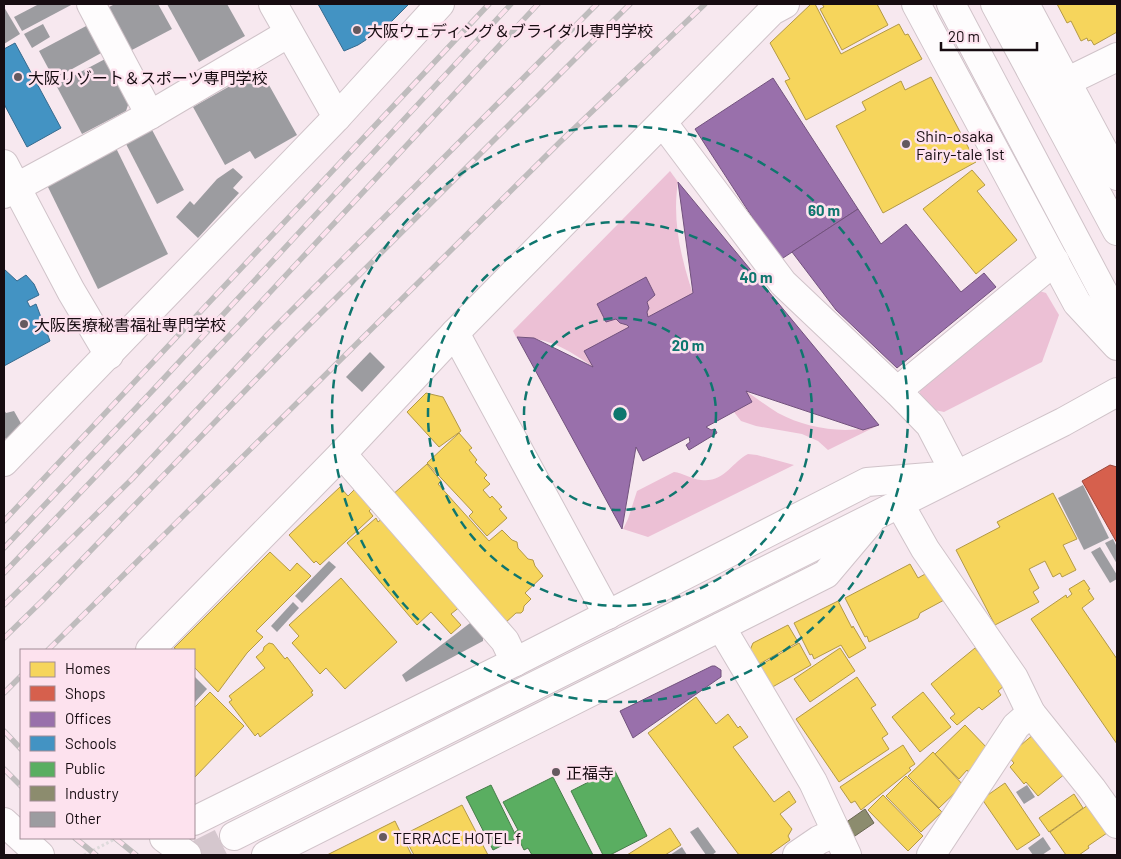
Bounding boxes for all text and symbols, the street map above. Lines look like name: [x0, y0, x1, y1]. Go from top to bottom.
scale bar: [941, 20, 1037, 52]
place label: 大阪ウェディング＆ブライダル専門学校: [367, 21, 653, 40]
marker: 大阪ウェディング＆ブライダル専門学校: [351, 24, 363, 36]
text: 20 m: [948, 27, 980, 45]
place label: 大阪リゾート＆スポーツ専門学校: [28, 68, 268, 87]
marker: 大阪リゾート＆スポーツ専門学校: [12, 71, 24, 83]
place label: Shin-osaka Fairy-tale 1st: [916, 126, 1005, 163]
marker: Shin-osaka Fairy-tale 1st: [900, 138, 912, 150]
text: 60 m: [808, 201, 840, 219]
text: 40 m: [739, 268, 773, 286]
place label: 大阪医療秘書福祉専門学校: [34, 315, 226, 334]
marker: 大阪医療秘書福祉専門学校: [18, 318, 30, 330]
text: 20 m: [672, 336, 704, 354]
centre of rings: [611, 405, 629, 423]
legend: [20, 649, 195, 839]
text: Homes: [65, 659, 110, 677]
text: Shops: [65, 684, 105, 702]
text: Offices: [65, 709, 111, 727]
text: Schools: [65, 734, 117, 752]
text: Public: [65, 759, 105, 777]
place label: 正福寺: [566, 763, 614, 782]
marker: 正福寺: [550, 766, 562, 778]
text: Industry: [65, 784, 119, 802]
text: Other: [65, 809, 102, 827]
place label: TERRACE HOTEL f: [393, 828, 521, 847]
marker: TERRACE HOTEL f: [377, 831, 389, 843]

